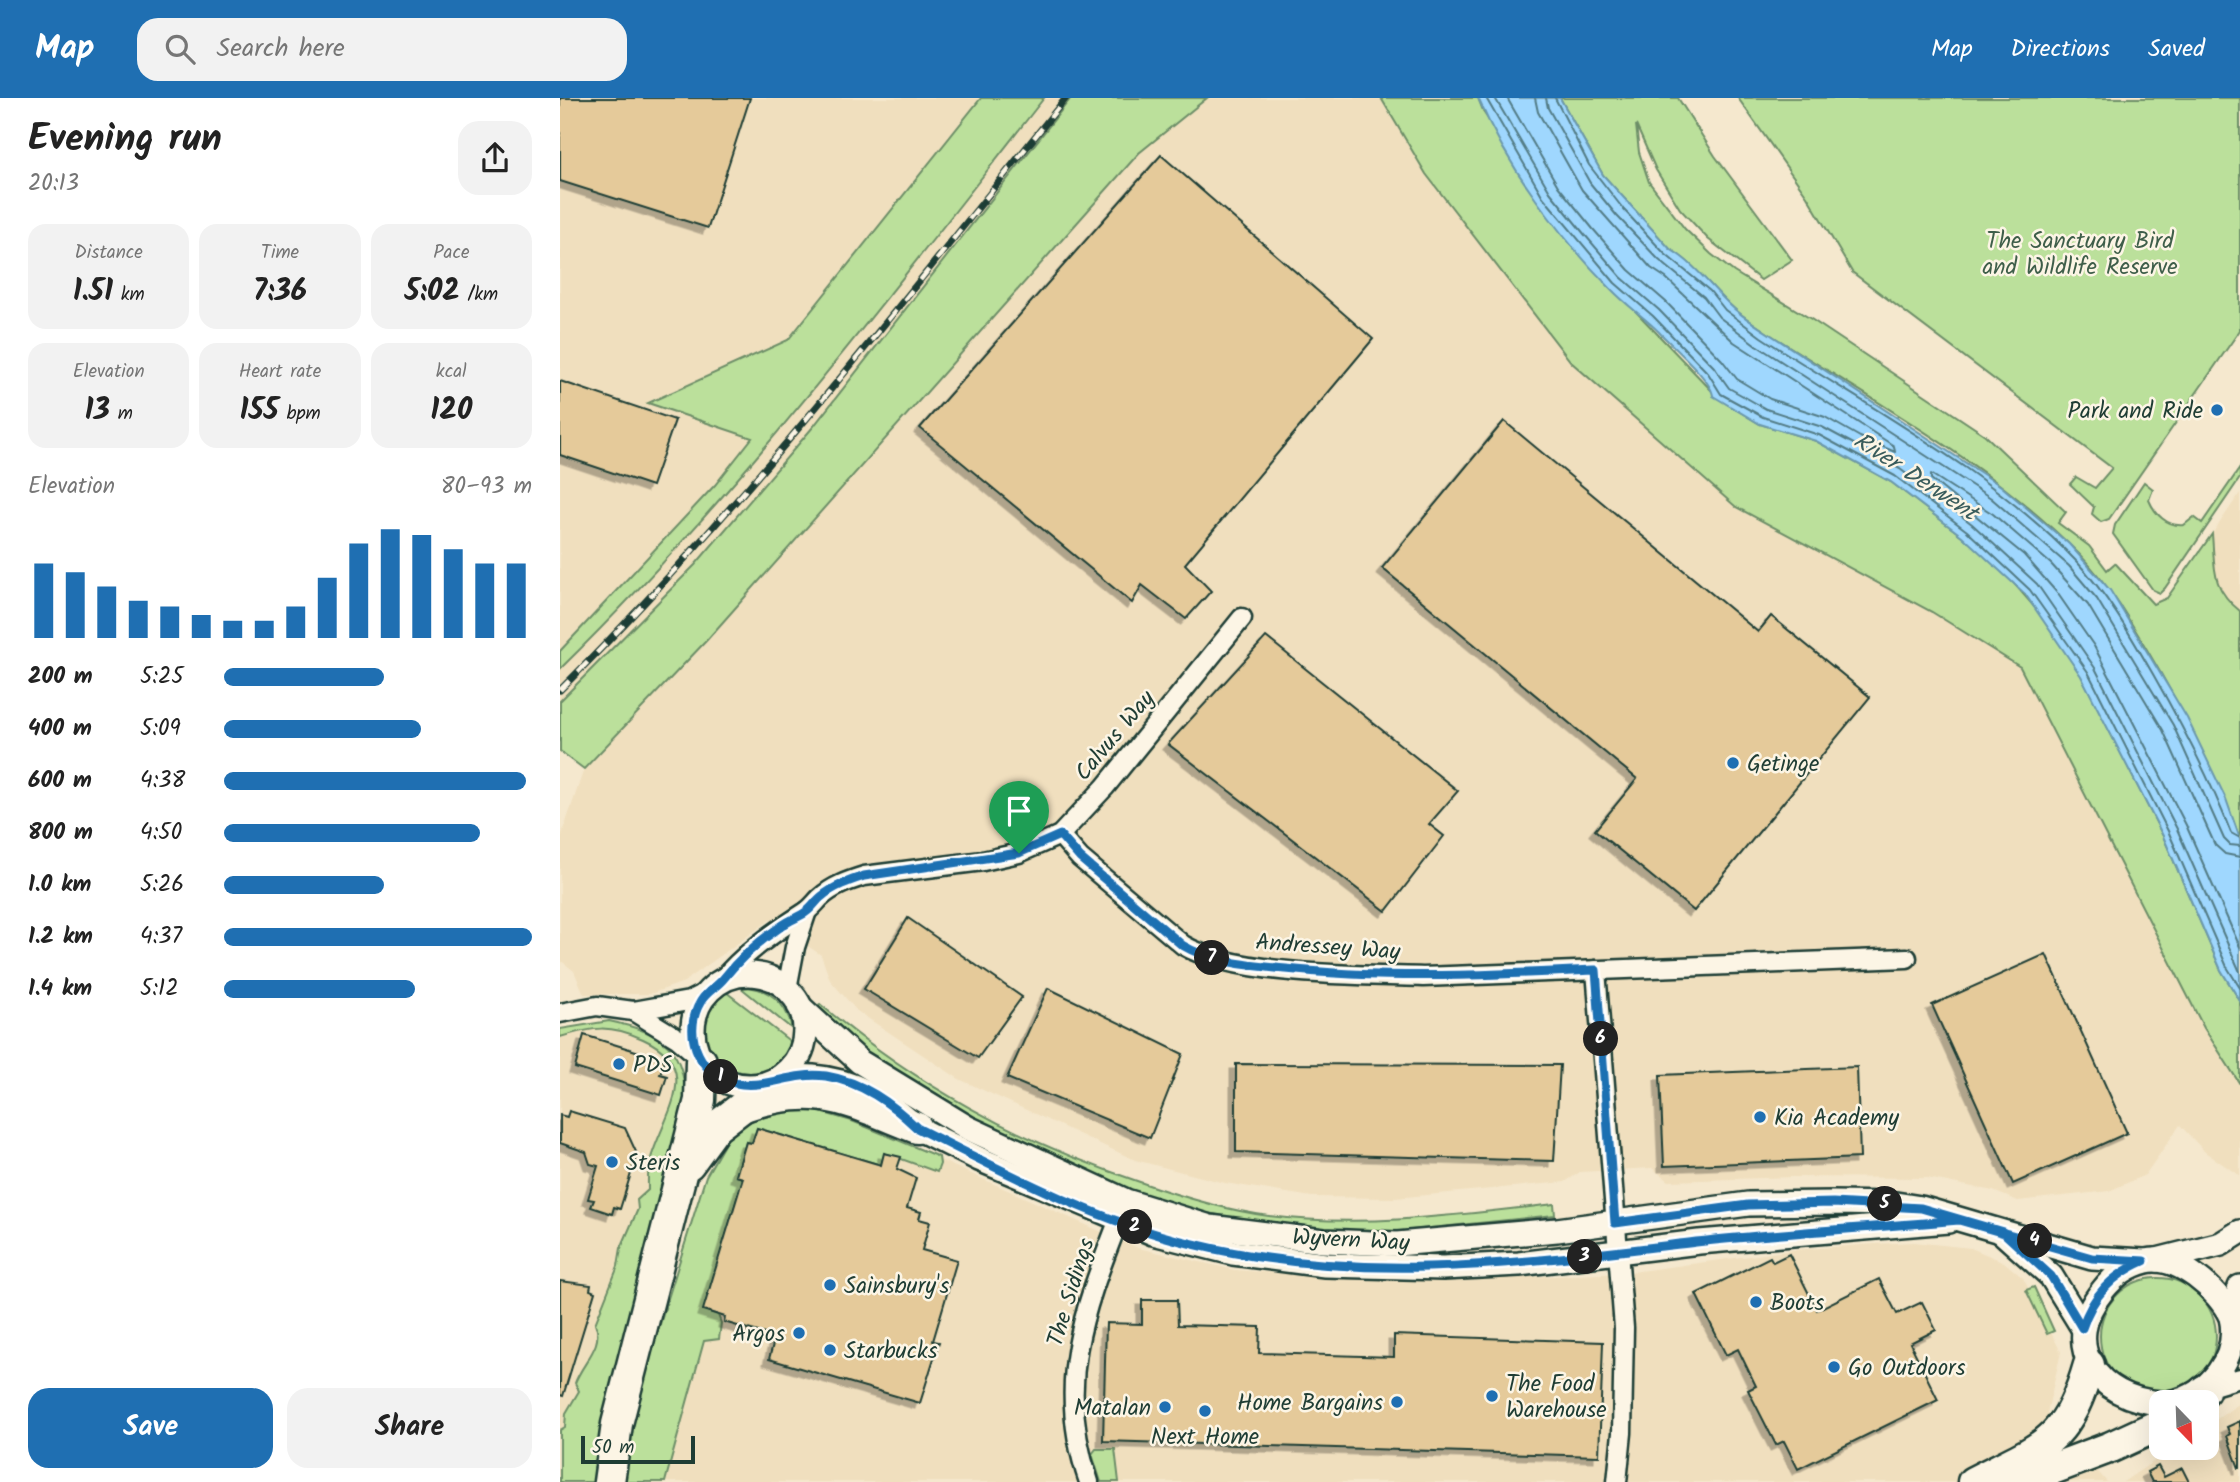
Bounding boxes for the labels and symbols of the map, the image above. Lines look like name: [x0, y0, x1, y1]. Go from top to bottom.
park label: The Sanctuary Bird and Wildlife Reserve: [1982, 224, 2178, 286]
place label: Park and Ride: [2068, 394, 2203, 430]
marker: Park and Ride: [2209, 402, 2225, 418]
water label: River Derwent: [1845, 422, 1988, 534]
street label: Calvus Way: [1067, 683, 1165, 790]
place label: Getinge: [1747, 747, 1819, 783]
marker: Getinge: [1725, 755, 1741, 771]
pin: [989, 781, 1049, 853]
street label: Andressey Way: [1254, 925, 1402, 971]
pin: 7: [1194, 940, 1230, 976]
pin: 6: [1584, 1021, 1618, 1056]
place label: PDS: [633, 1048, 673, 1084]
marker: PDS: [611, 1056, 627, 1072]
pin: 1: [704, 1060, 738, 1094]
place label: Kia Academy: [1774, 1101, 1899, 1137]
marker: Kia Academy: [1752, 1109, 1768, 1125]
place label: Steris: [626, 1146, 681, 1182]
marker: Steris: [604, 1154, 620, 1170]
pin: 5: [1868, 1186, 1902, 1222]
pin: 2: [1118, 1210, 1152, 1244]
street label: Wyvern Way: [1291, 1220, 1411, 1262]
pin: 4: [2018, 1224, 2052, 1258]
street label: The Sidings: [1038, 1234, 1106, 1351]
pin: 3: [1567, 1240, 1602, 1274]
place label: Sainsbury's: [844, 1269, 949, 1305]
marker: Sainsbury's: [822, 1277, 838, 1293]
place label: Boots: [1770, 1286, 1824, 1322]
marker: Boots: [1748, 1294, 1764, 1310]
place label: Argos: [732, 1317, 785, 1353]
marker: Argos: [791, 1325, 807, 1341]
place label: Starbucks: [844, 1334, 938, 1370]
marker: Starbucks: [822, 1342, 838, 1358]
place label: Go Outdoors: [1848, 1351, 1966, 1387]
marker: Go Outdoors: [1826, 1359, 1842, 1375]
place label: The Food Warehouse: [1506, 1367, 1607, 1429]
place label: Home Bargains: [1237, 1386, 1383, 1422]
marker: The Food Warehouse: [1484, 1388, 1500, 1404]
north arrow: [2149, 1390, 2219, 1460]
place label: Matalan: [1074, 1391, 1151, 1427]
marker: Home Bargains: [1389, 1394, 1405, 1410]
marker: Matalan: [1157, 1399, 1173, 1415]
marker: Next Home: [1197, 1403, 1213, 1419]
place label: Next Home: [1151, 1420, 1259, 1456]
scale bar: [581, 1433, 695, 1465]

